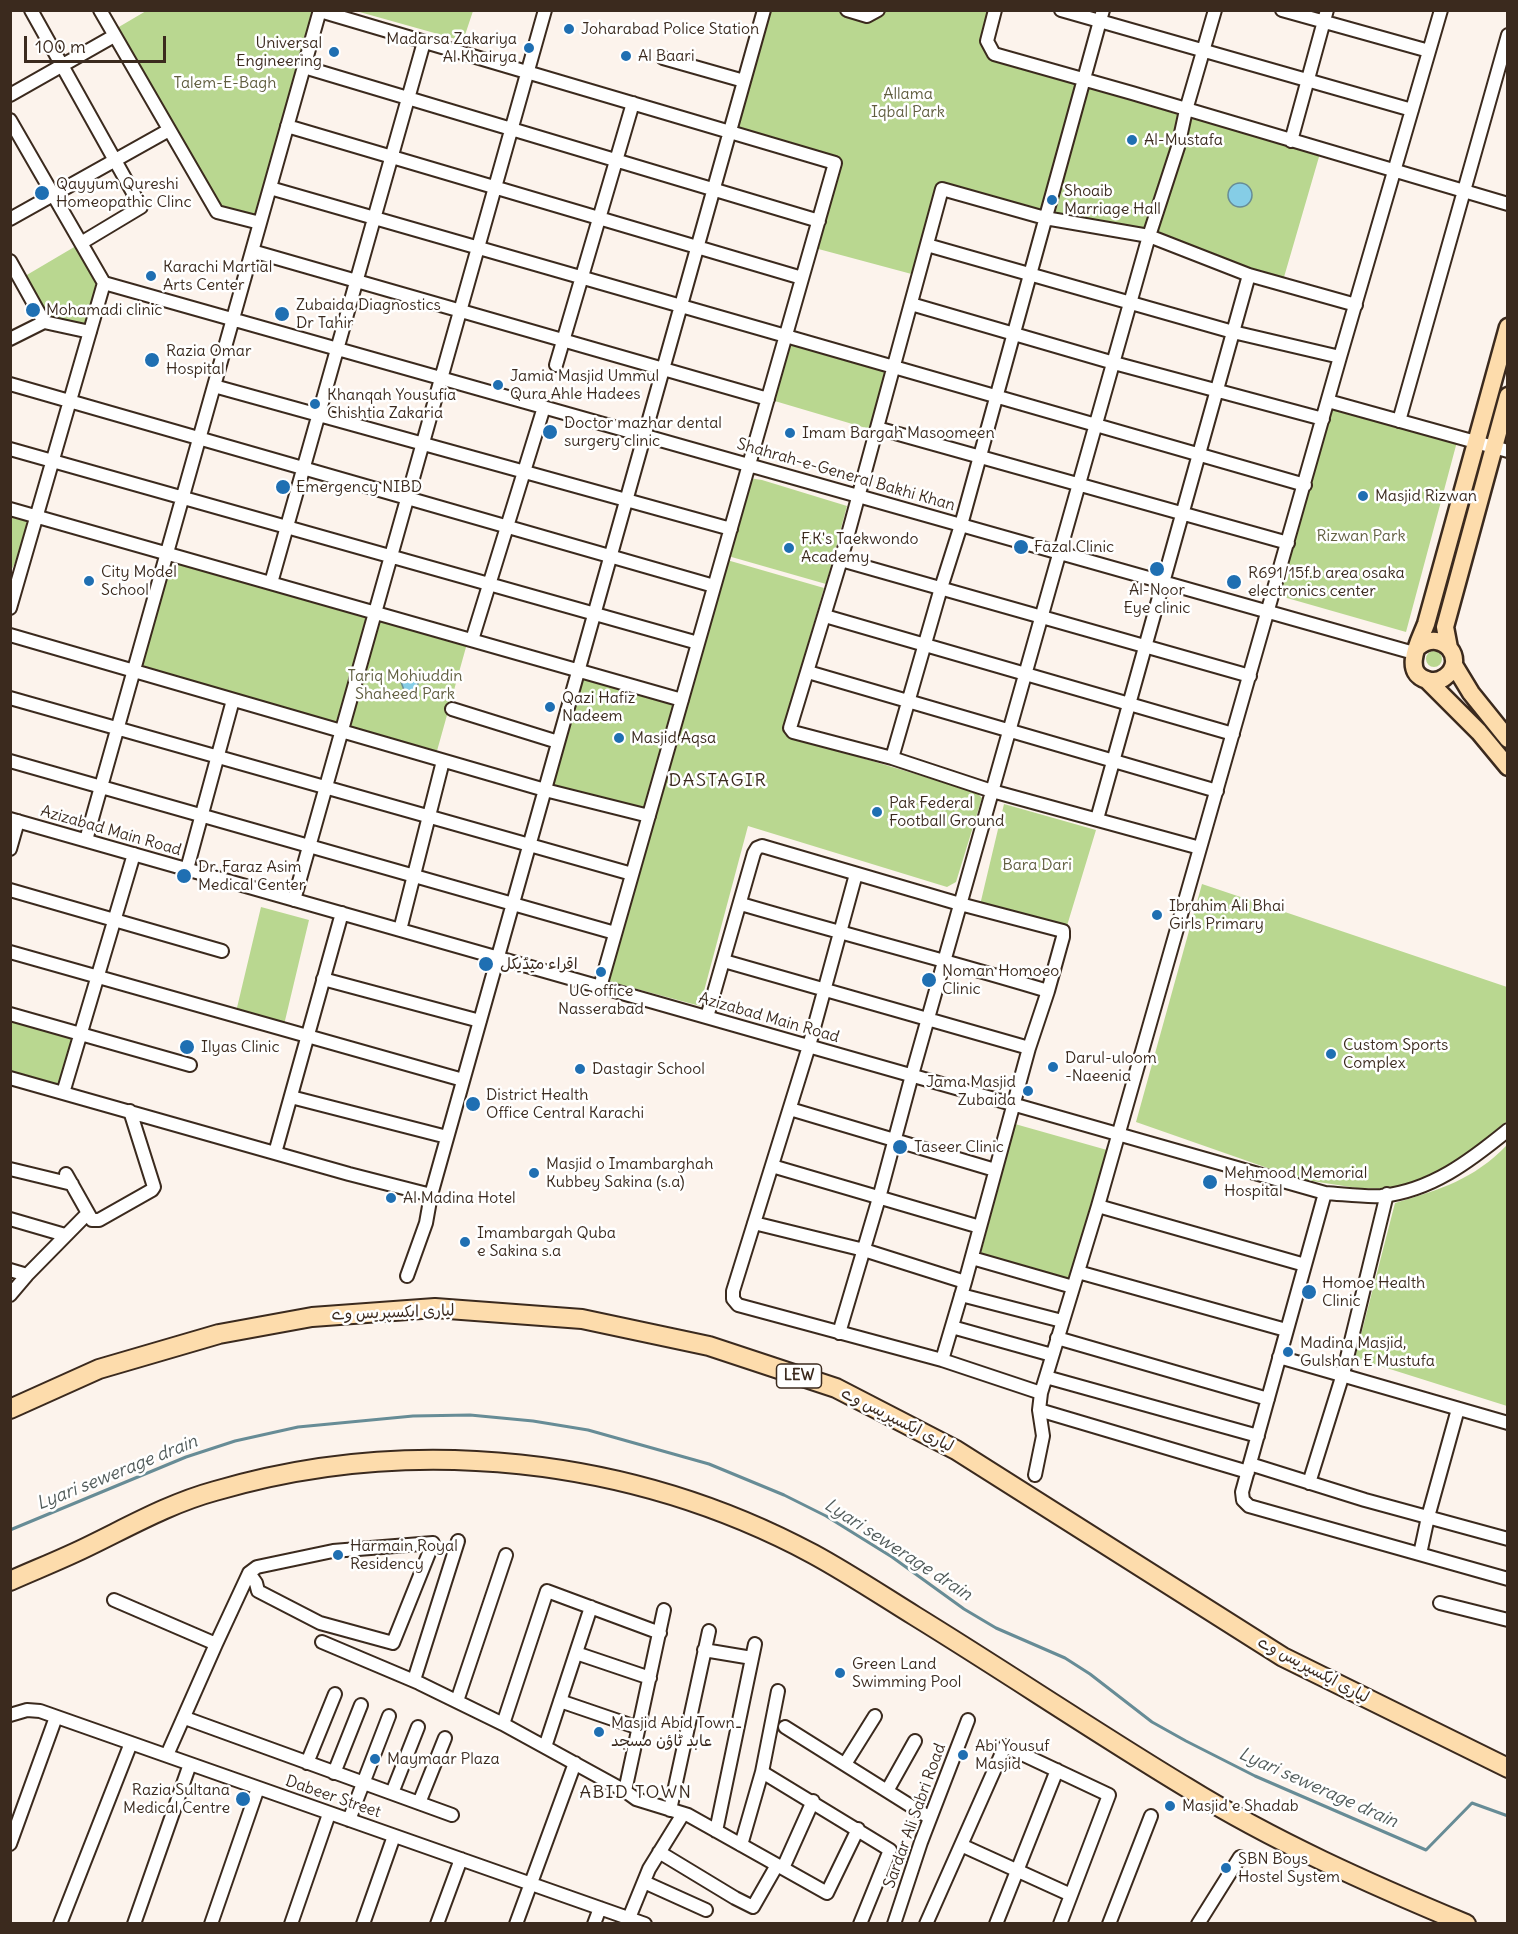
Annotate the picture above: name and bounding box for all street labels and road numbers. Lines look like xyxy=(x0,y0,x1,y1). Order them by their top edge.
street label: Shahrah-e-General Bakhi Khan xyxy=(735,435,957,515)
street label: Azizabad Main Road xyxy=(38,802,184,860)
street label: Azizabad Main Road xyxy=(696,989,842,1047)
street label: لیاری ایکسپریس وے xyxy=(331,1301,455,1325)
road number: LEW xyxy=(776,1364,822,1388)
street label: لیاری ایکسپریس وے xyxy=(838,1383,956,1457)
street label: لیاری ایکسپریس وے xyxy=(1254,1633,1372,1707)
street label: Sardar Ali Sabri Road xyxy=(880,1741,950,1891)
street label: Dabeer Street xyxy=(283,1772,383,1822)

